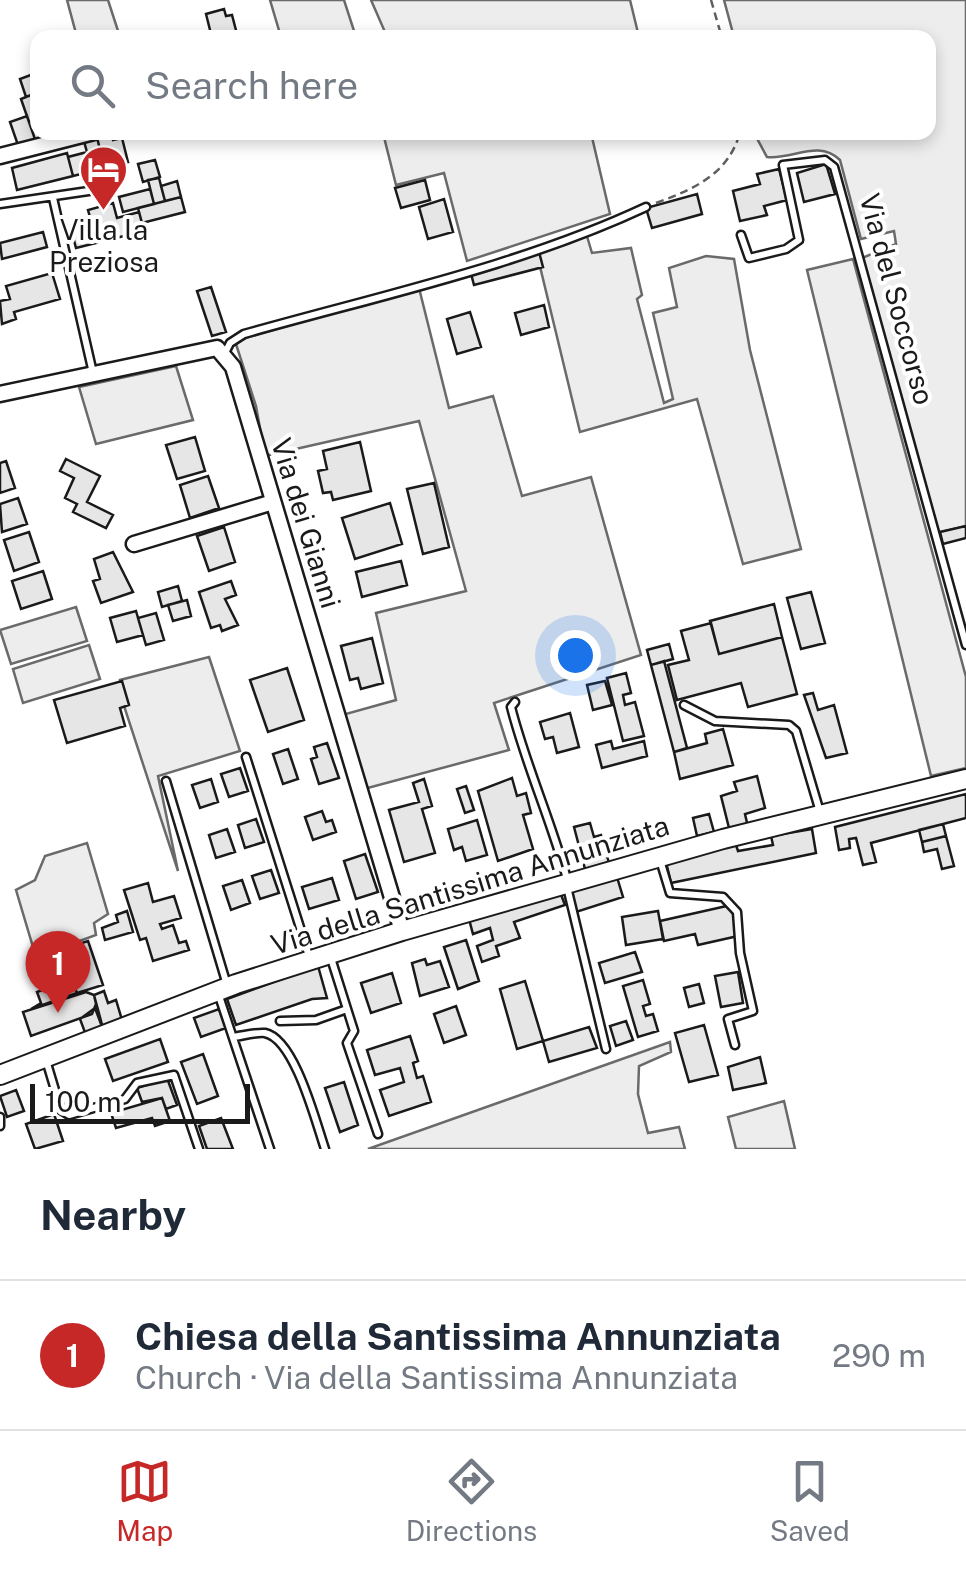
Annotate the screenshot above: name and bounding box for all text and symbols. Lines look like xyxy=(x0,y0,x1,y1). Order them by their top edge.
search box xyxy=(30,30,936,140)
icon: search xyxy=(65,58,120,113)
text: Search here xyxy=(145,63,358,108)
hotel icon: Villa la Preziosa xyxy=(78,144,130,212)
street label: Via del Soccorso xyxy=(853,190,942,408)
place label: Villa la Preziosa xyxy=(49,213,159,278)
street label: Via dei Gianni xyxy=(265,434,348,612)
your location xyxy=(550,630,601,681)
street label: Via della Santissima Annunziata xyxy=(267,808,673,961)
pin: 1 xyxy=(26,930,90,1013)
scale bar xyxy=(30,1079,250,1124)
text: 100 m xyxy=(45,1085,122,1118)
text: Nearby xyxy=(40,1190,186,1239)
text: Chiesa della Santissima Annunziata xyxy=(135,1314,781,1359)
text: 1 xyxy=(66,1337,79,1374)
text: 290 m xyxy=(832,1337,926,1374)
text: Church · Via della Santissima Annunziata xyxy=(135,1359,738,1396)
tab: Map xyxy=(116,1454,173,1547)
tab: Directions xyxy=(406,1454,537,1547)
tab: Saved xyxy=(770,1454,850,1547)

